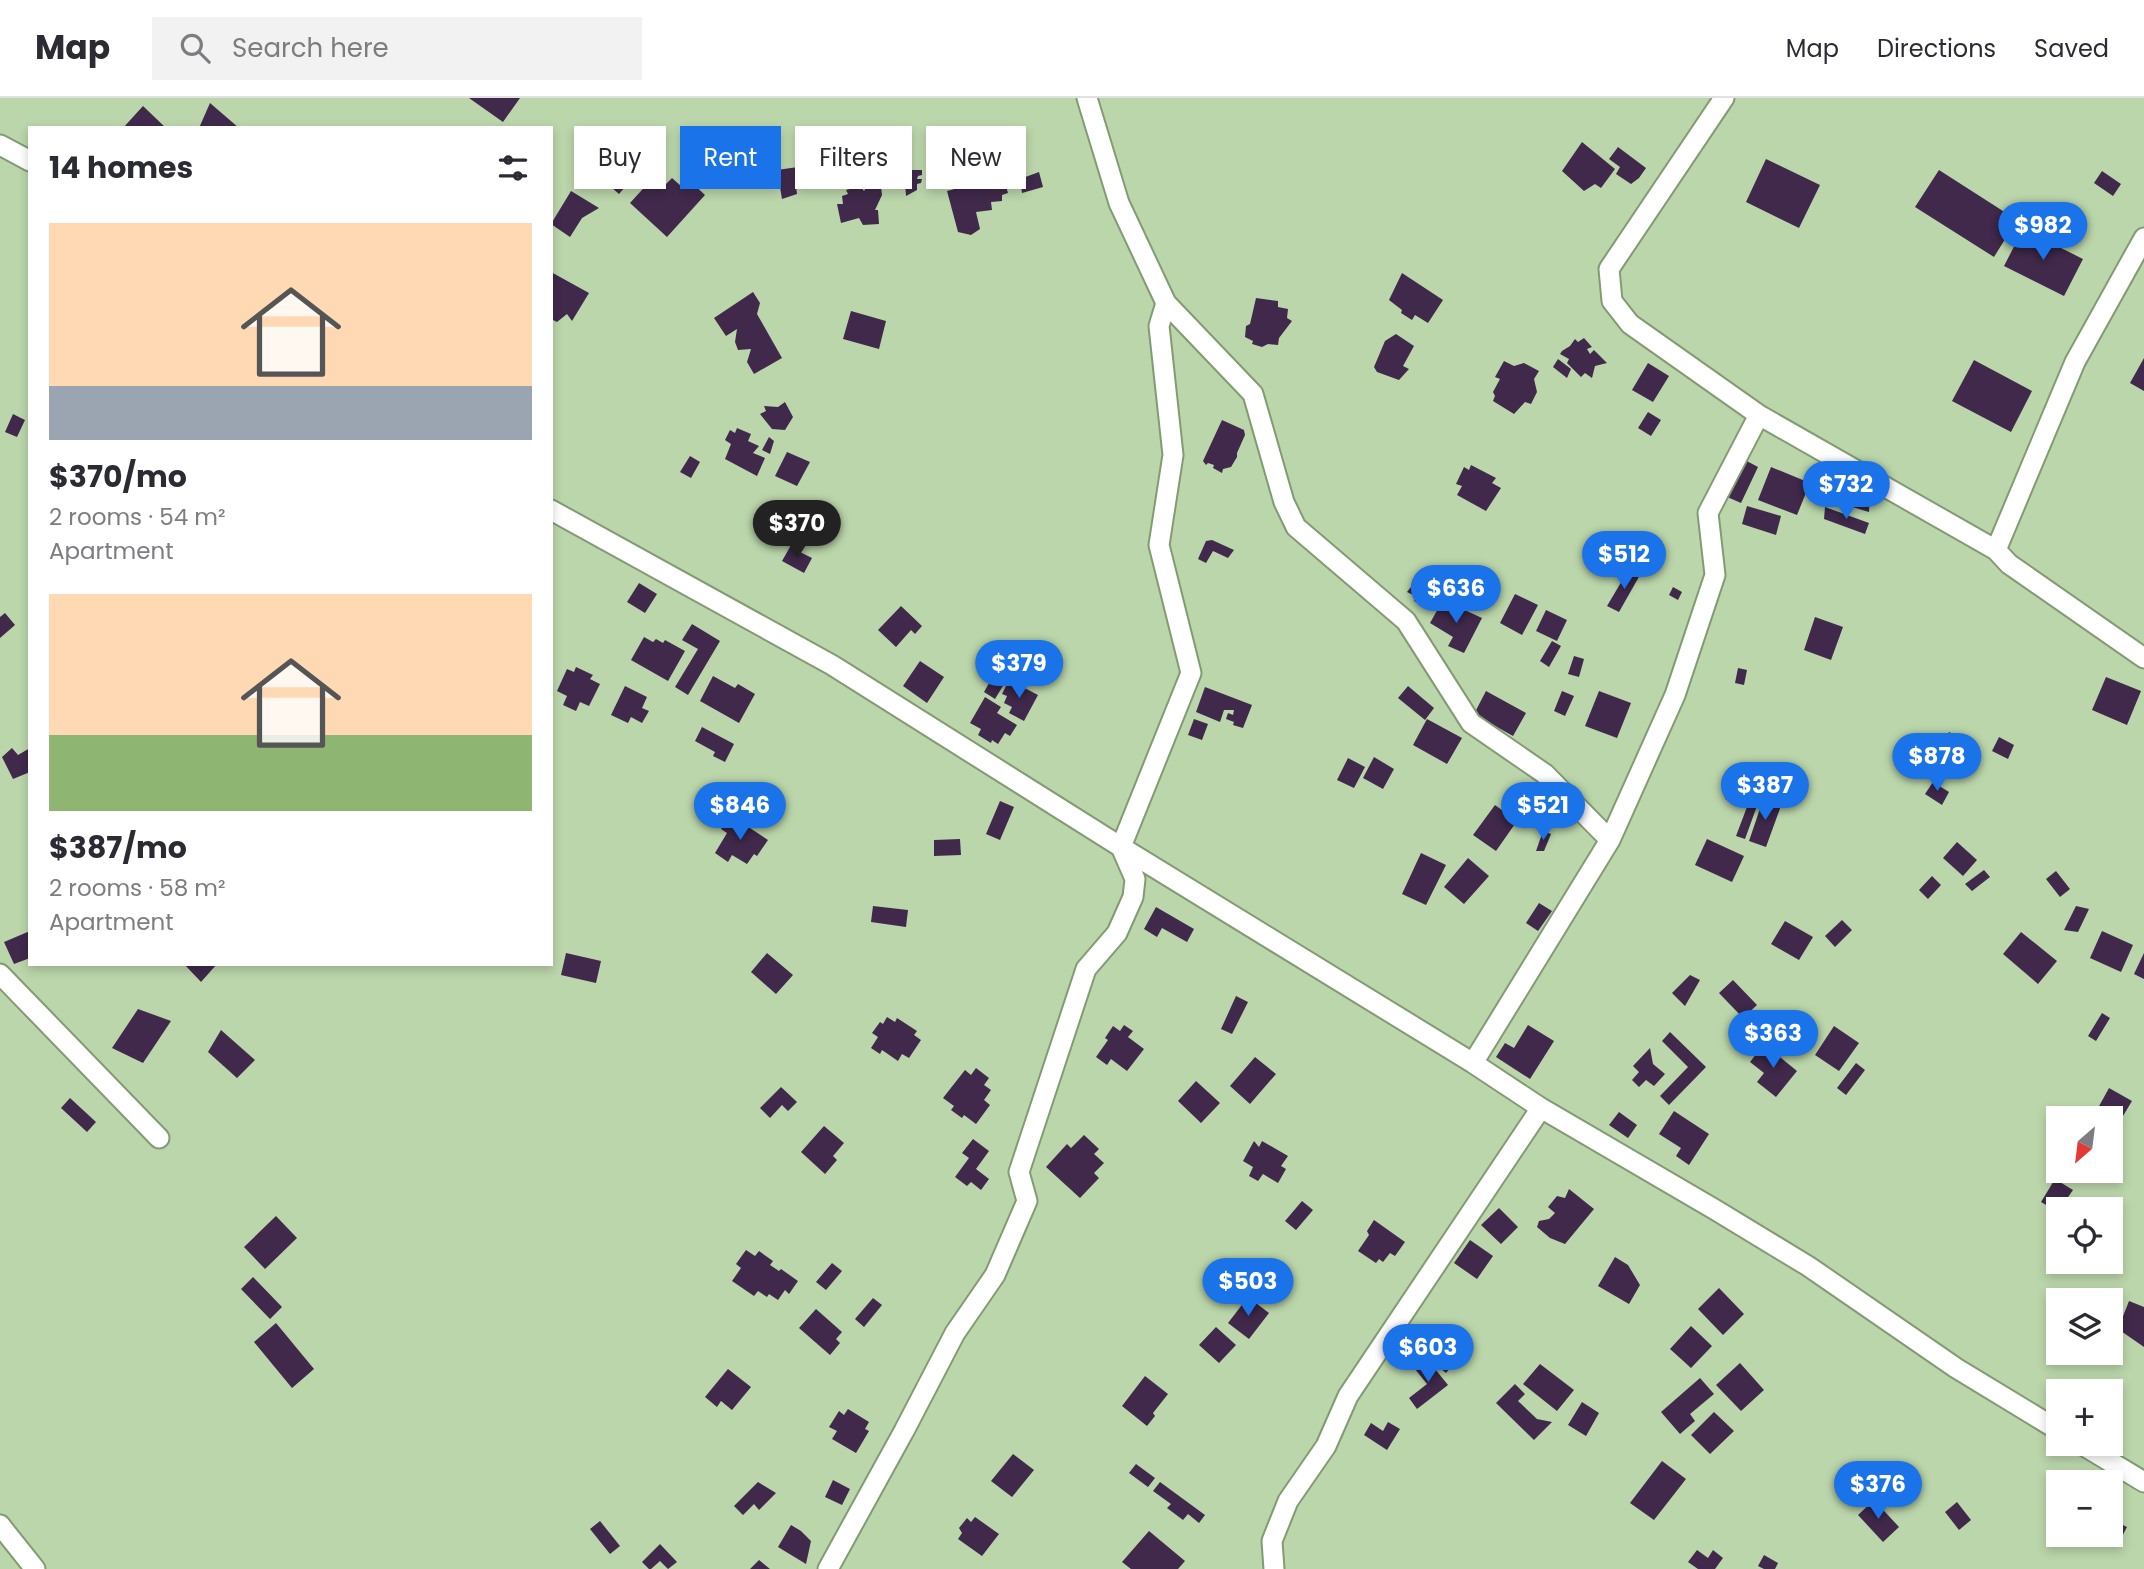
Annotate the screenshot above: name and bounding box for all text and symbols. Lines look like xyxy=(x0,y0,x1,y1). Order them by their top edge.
search box xyxy=(152,17,642,80)
text: Map xyxy=(35,24,110,71)
icon: search xyxy=(176,29,214,67)
text: Search here xyxy=(232,30,389,66)
text: Map xyxy=(1786,32,1839,65)
text: Directions xyxy=(1877,32,1996,65)
text: Saved xyxy=(2034,32,2109,65)
chip: Buy xyxy=(574,126,666,189)
chip: Rent xyxy=(680,126,781,189)
chip: Filters xyxy=(795,126,912,189)
chip: New xyxy=(926,126,1026,189)
text: 14 homes xyxy=(49,146,193,189)
icon: filters xyxy=(494,149,532,187)
pin: $982 xyxy=(2002,202,2084,262)
text: $982 xyxy=(2014,209,2072,241)
icon: home xyxy=(228,269,354,395)
text: $370/mo xyxy=(49,455,187,498)
pin: $732 xyxy=(1805,462,1887,521)
text: $732 xyxy=(1819,468,1873,500)
pin: $370 xyxy=(756,500,838,560)
text: 2 rooms · 54 m² xyxy=(49,501,226,533)
text: $370 xyxy=(769,507,825,539)
pin: $512 xyxy=(1583,532,1665,591)
text: Apartment xyxy=(49,535,174,567)
text: $512 xyxy=(1598,538,1650,570)
pin: $636 xyxy=(1415,566,1497,625)
text: $636 xyxy=(1427,572,1485,604)
icon: home xyxy=(228,640,354,766)
pin: $379 xyxy=(978,640,1060,700)
text: $379 xyxy=(991,647,1047,679)
pin: $878 xyxy=(1896,734,1978,793)
text: $878 xyxy=(1908,740,1966,772)
pin: $387 xyxy=(1724,762,1806,822)
text: $387 xyxy=(1737,769,1793,801)
pin: $846 xyxy=(699,782,781,842)
pin: $521 xyxy=(1502,782,1584,842)
text: $846 xyxy=(710,789,770,821)
text: $521 xyxy=(1517,789,1569,821)
text: $387/mo xyxy=(49,826,187,869)
text: 2 rooms · 58 m² xyxy=(49,872,226,904)
text: Apartment xyxy=(49,906,174,938)
pin: $363 xyxy=(1732,1010,1814,1070)
text: $363 xyxy=(1744,1017,1802,1049)
north arrow xyxy=(2046,1106,2123,1183)
map controls xyxy=(2046,1106,2123,1547)
button: locate xyxy=(2046,1197,2123,1274)
pin: $503 xyxy=(1207,1258,1289,1318)
text: $503 xyxy=(1219,1265,1278,1297)
button: layers xyxy=(2046,1288,2123,1365)
pin: $603 xyxy=(1387,1324,1469,1384)
text: $603 xyxy=(1399,1331,1457,1363)
button: + xyxy=(2046,1379,2123,1456)
pin: $376 xyxy=(1837,1462,1919,1521)
text: $376 xyxy=(1850,1468,1906,1500)
button: − xyxy=(2046,1470,2123,1547)

